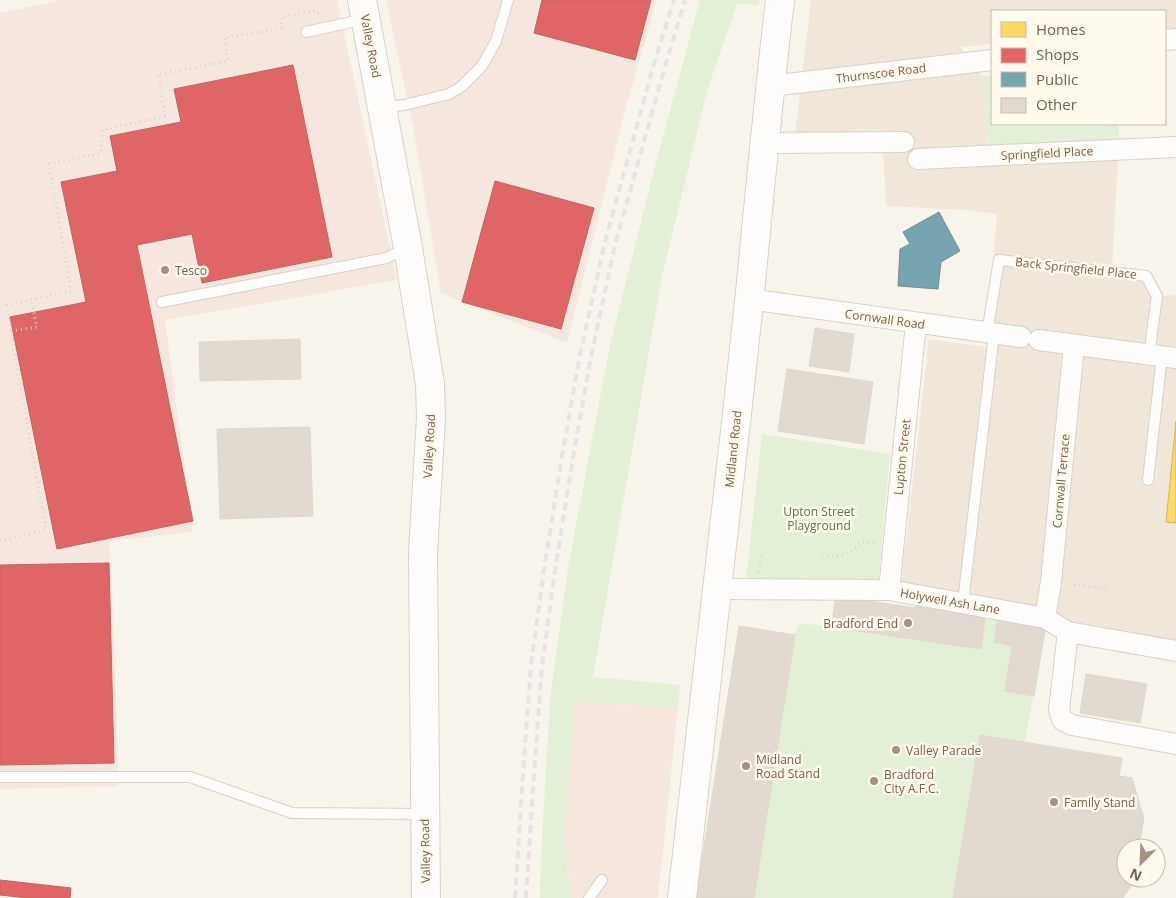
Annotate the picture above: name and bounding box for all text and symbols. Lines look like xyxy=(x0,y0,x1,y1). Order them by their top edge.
legend xyxy=(991,10,1166,125)
street label: Valley Road xyxy=(357,13,385,79)
text: Homes xyxy=(1036,19,1086,39)
text: Shops xyxy=(1036,44,1079,64)
street label: Thurnscoe Road xyxy=(835,59,927,87)
text: Public xyxy=(1036,69,1078,89)
text: Other xyxy=(1036,94,1077,114)
street label: Springfield Place xyxy=(1000,142,1094,164)
street label: Back Springfield Place xyxy=(1014,253,1138,283)
place label: Tesco xyxy=(175,262,207,279)
marker: Tesco xyxy=(159,264,171,276)
street label: Cornwall Road xyxy=(844,305,926,333)
street label: Midland Road xyxy=(721,410,745,488)
street label: Valley Road xyxy=(419,413,439,479)
street label: Lupton Street xyxy=(890,418,914,496)
street label: Cornwall Terrace xyxy=(1048,433,1074,529)
park label: Upton Street Playground xyxy=(783,503,855,534)
street label: Holywell Ash Lane xyxy=(899,584,1002,618)
place label: Bradford End xyxy=(823,615,898,632)
marker: Bradford End xyxy=(902,617,914,629)
place label: Valley Parade xyxy=(906,742,982,759)
marker: Valley Parade xyxy=(890,744,902,756)
place label: Midland Road Stand xyxy=(756,751,820,782)
marker: Midland Road Stand xyxy=(740,760,752,772)
place label: Bradford City A.F.C. xyxy=(884,766,939,797)
marker: Bradford City A.F.C. xyxy=(868,775,880,787)
place label: Family Stand xyxy=(1064,794,1135,811)
marker: Family Stand xyxy=(1048,796,1060,808)
street label: Valley Road xyxy=(416,819,434,883)
north arrow xyxy=(1116,838,1166,888)
text: N xyxy=(1126,864,1145,886)

